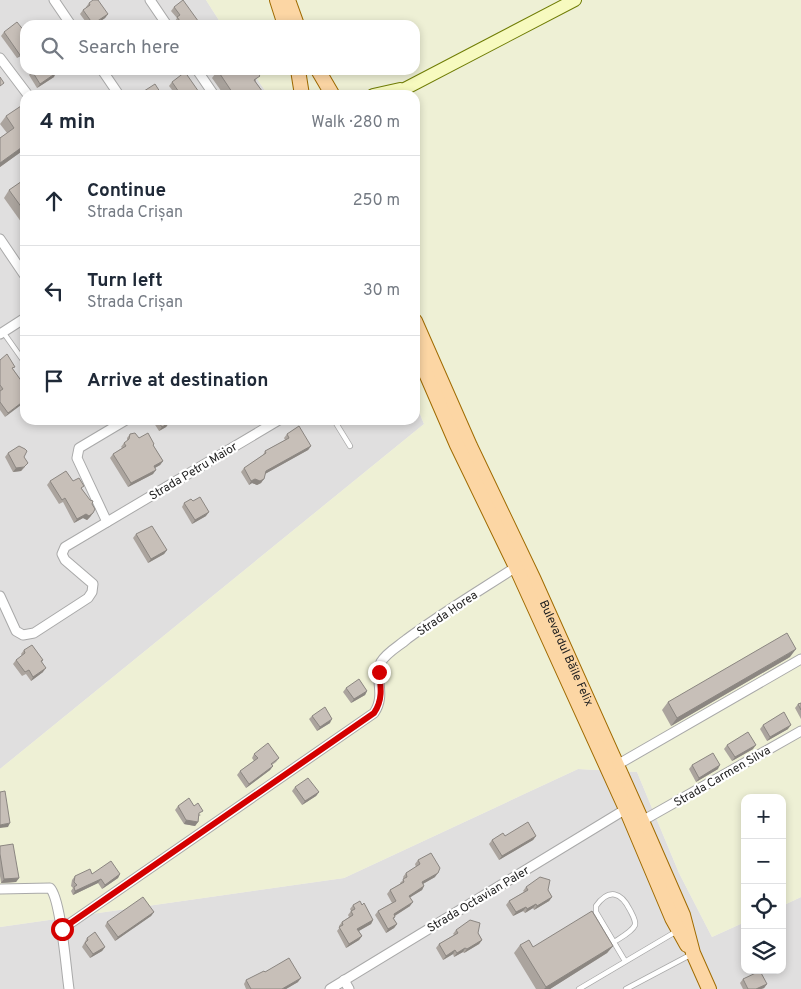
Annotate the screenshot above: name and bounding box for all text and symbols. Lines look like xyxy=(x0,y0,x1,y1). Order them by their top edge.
search box xyxy=(20,20,420,75)
icon: search xyxy=(38,34,66,62)
text: Search here xyxy=(78,36,180,60)
text: 4 min xyxy=(40,109,96,136)
text: Walk · 280 m xyxy=(311,113,400,133)
text: Continue xyxy=(87,179,166,203)
icon: ahead xyxy=(40,187,68,215)
text: 250 m xyxy=(353,191,400,211)
text: Strada Crișan xyxy=(87,203,183,223)
text: Turn left xyxy=(87,269,163,293)
icon: left xyxy=(40,277,68,305)
text: 30 m xyxy=(363,281,400,301)
text: Strada Crișan xyxy=(87,293,183,313)
icon: arrive xyxy=(40,367,68,395)
text: Arrive at destination xyxy=(87,369,268,393)
street label: Strada Petru Maior xyxy=(147,439,241,504)
street label: Strada Horea xyxy=(414,588,481,640)
street label: Bulevardul Băile Felix xyxy=(535,598,597,709)
route end xyxy=(368,661,391,684)
street label: Strada Carmen Silva xyxy=(671,743,774,811)
map controls xyxy=(741,794,786,974)
button: + xyxy=(741,794,786,839)
button: − xyxy=(741,839,786,884)
street label: Strada Octavian Paler xyxy=(425,863,533,937)
button: locate xyxy=(741,884,786,929)
route start xyxy=(51,918,74,941)
button: layers xyxy=(741,929,786,974)

